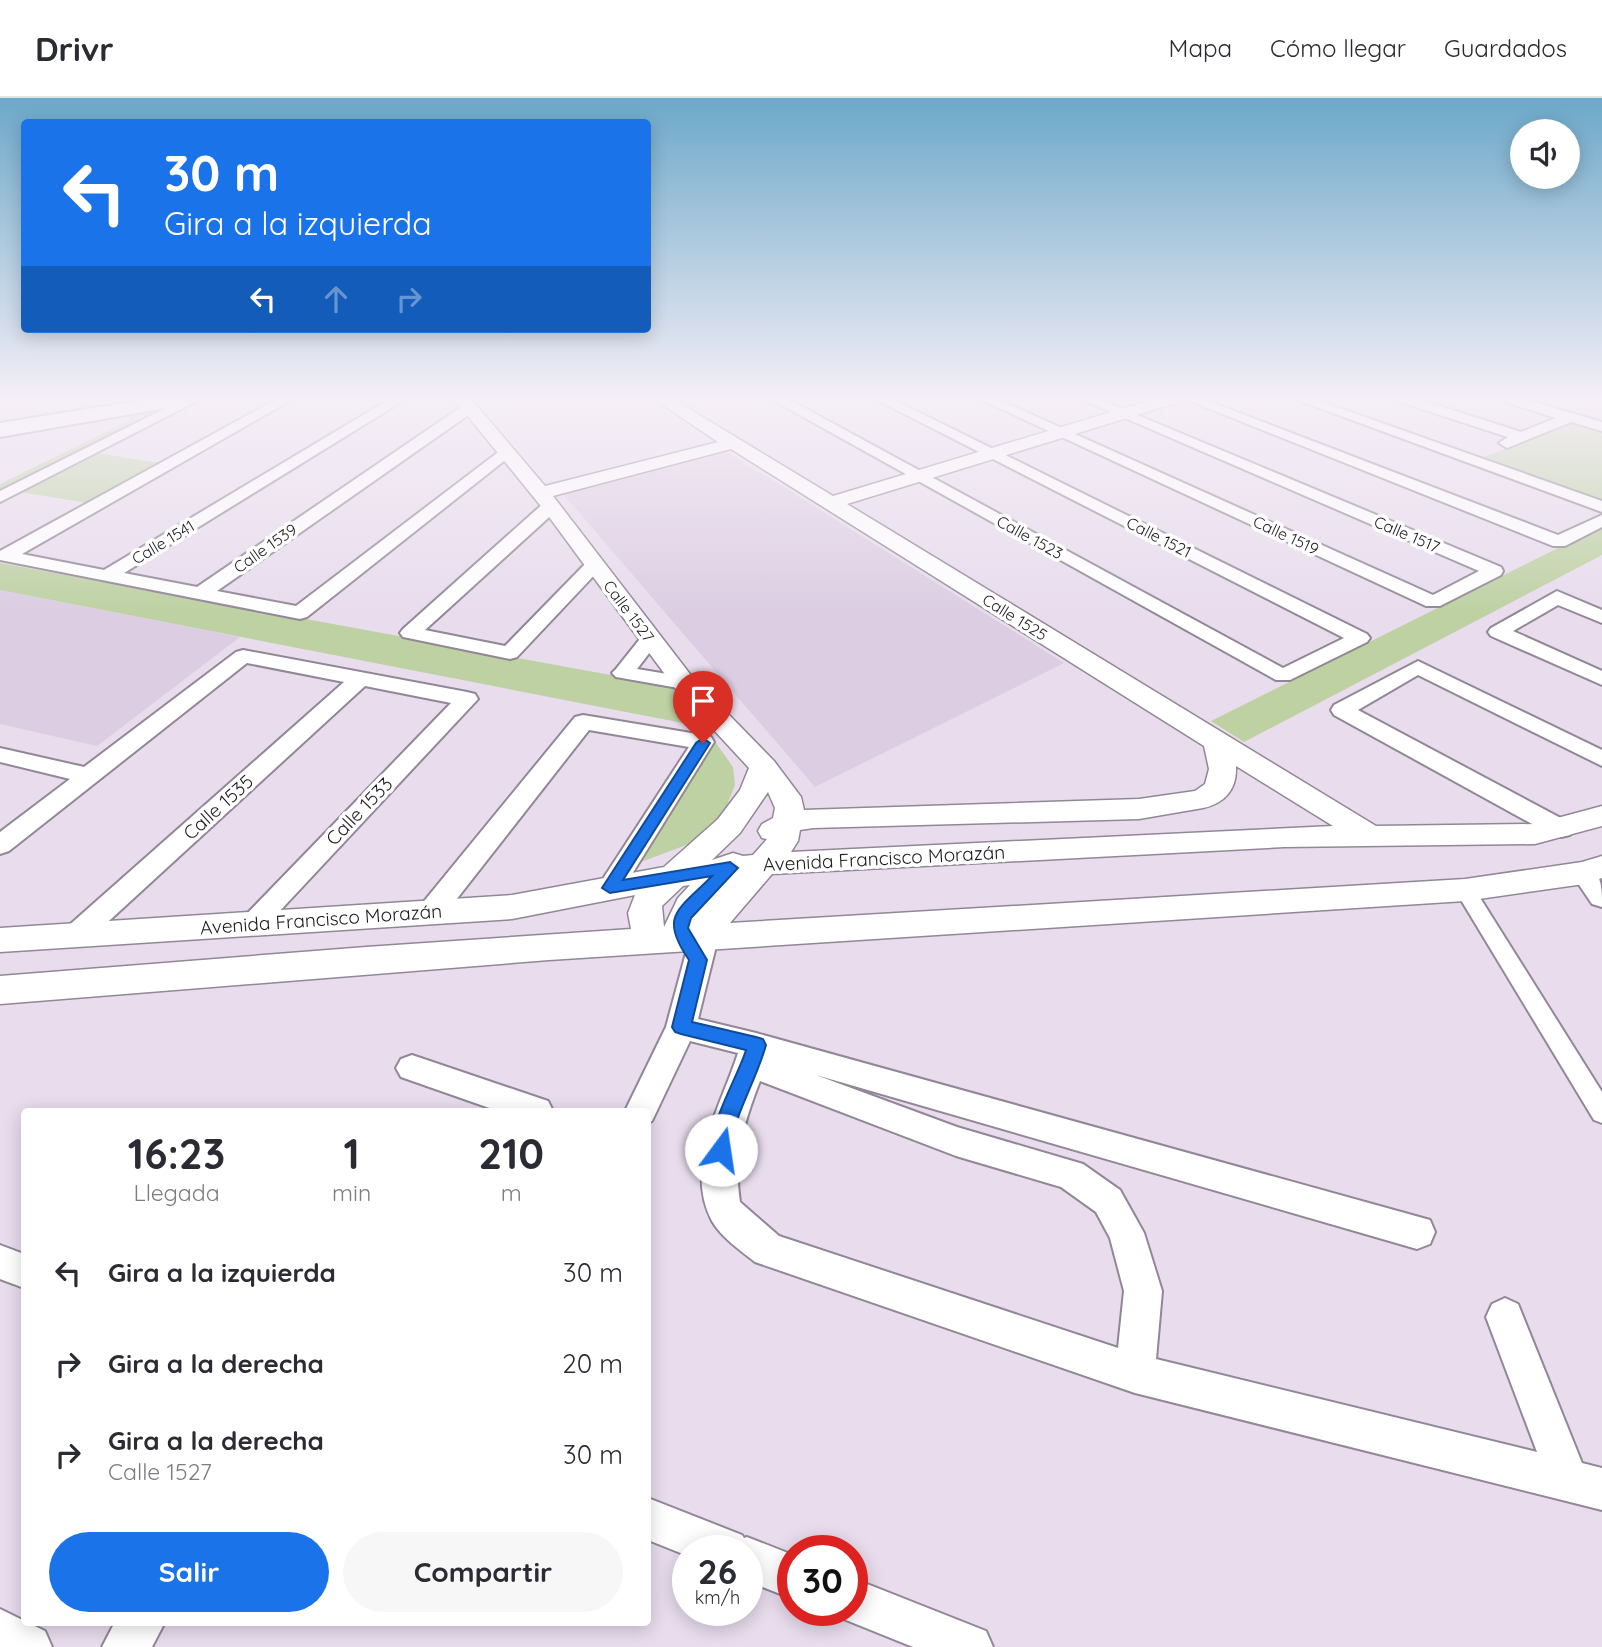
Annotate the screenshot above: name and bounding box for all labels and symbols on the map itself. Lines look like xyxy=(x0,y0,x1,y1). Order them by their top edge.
street label: Calle 1523 xyxy=(993,511,1067,563)
street label: Calle 1519 xyxy=(1250,511,1322,559)
street label: Calle 1517 xyxy=(1371,511,1443,557)
street label: Calle 1521 xyxy=(1123,512,1195,562)
street label: Calle 1541 xyxy=(128,515,198,569)
street label: Calle 1539 xyxy=(229,519,301,577)
street label: Calle 1527 xyxy=(599,576,659,646)
street label: Calle 1525 xyxy=(979,589,1051,645)
pin xyxy=(673,671,733,743)
street label: Calle 1535 xyxy=(178,769,258,845)
street label: Calle 1533 xyxy=(321,772,397,850)
street label: Avenida Francisco Morazán xyxy=(762,840,1006,876)
street label: Avenida Francisco Morazán xyxy=(199,899,443,939)
position arrow xyxy=(684,1113,758,1187)
speed limit sign: 30 xyxy=(777,1535,868,1626)

